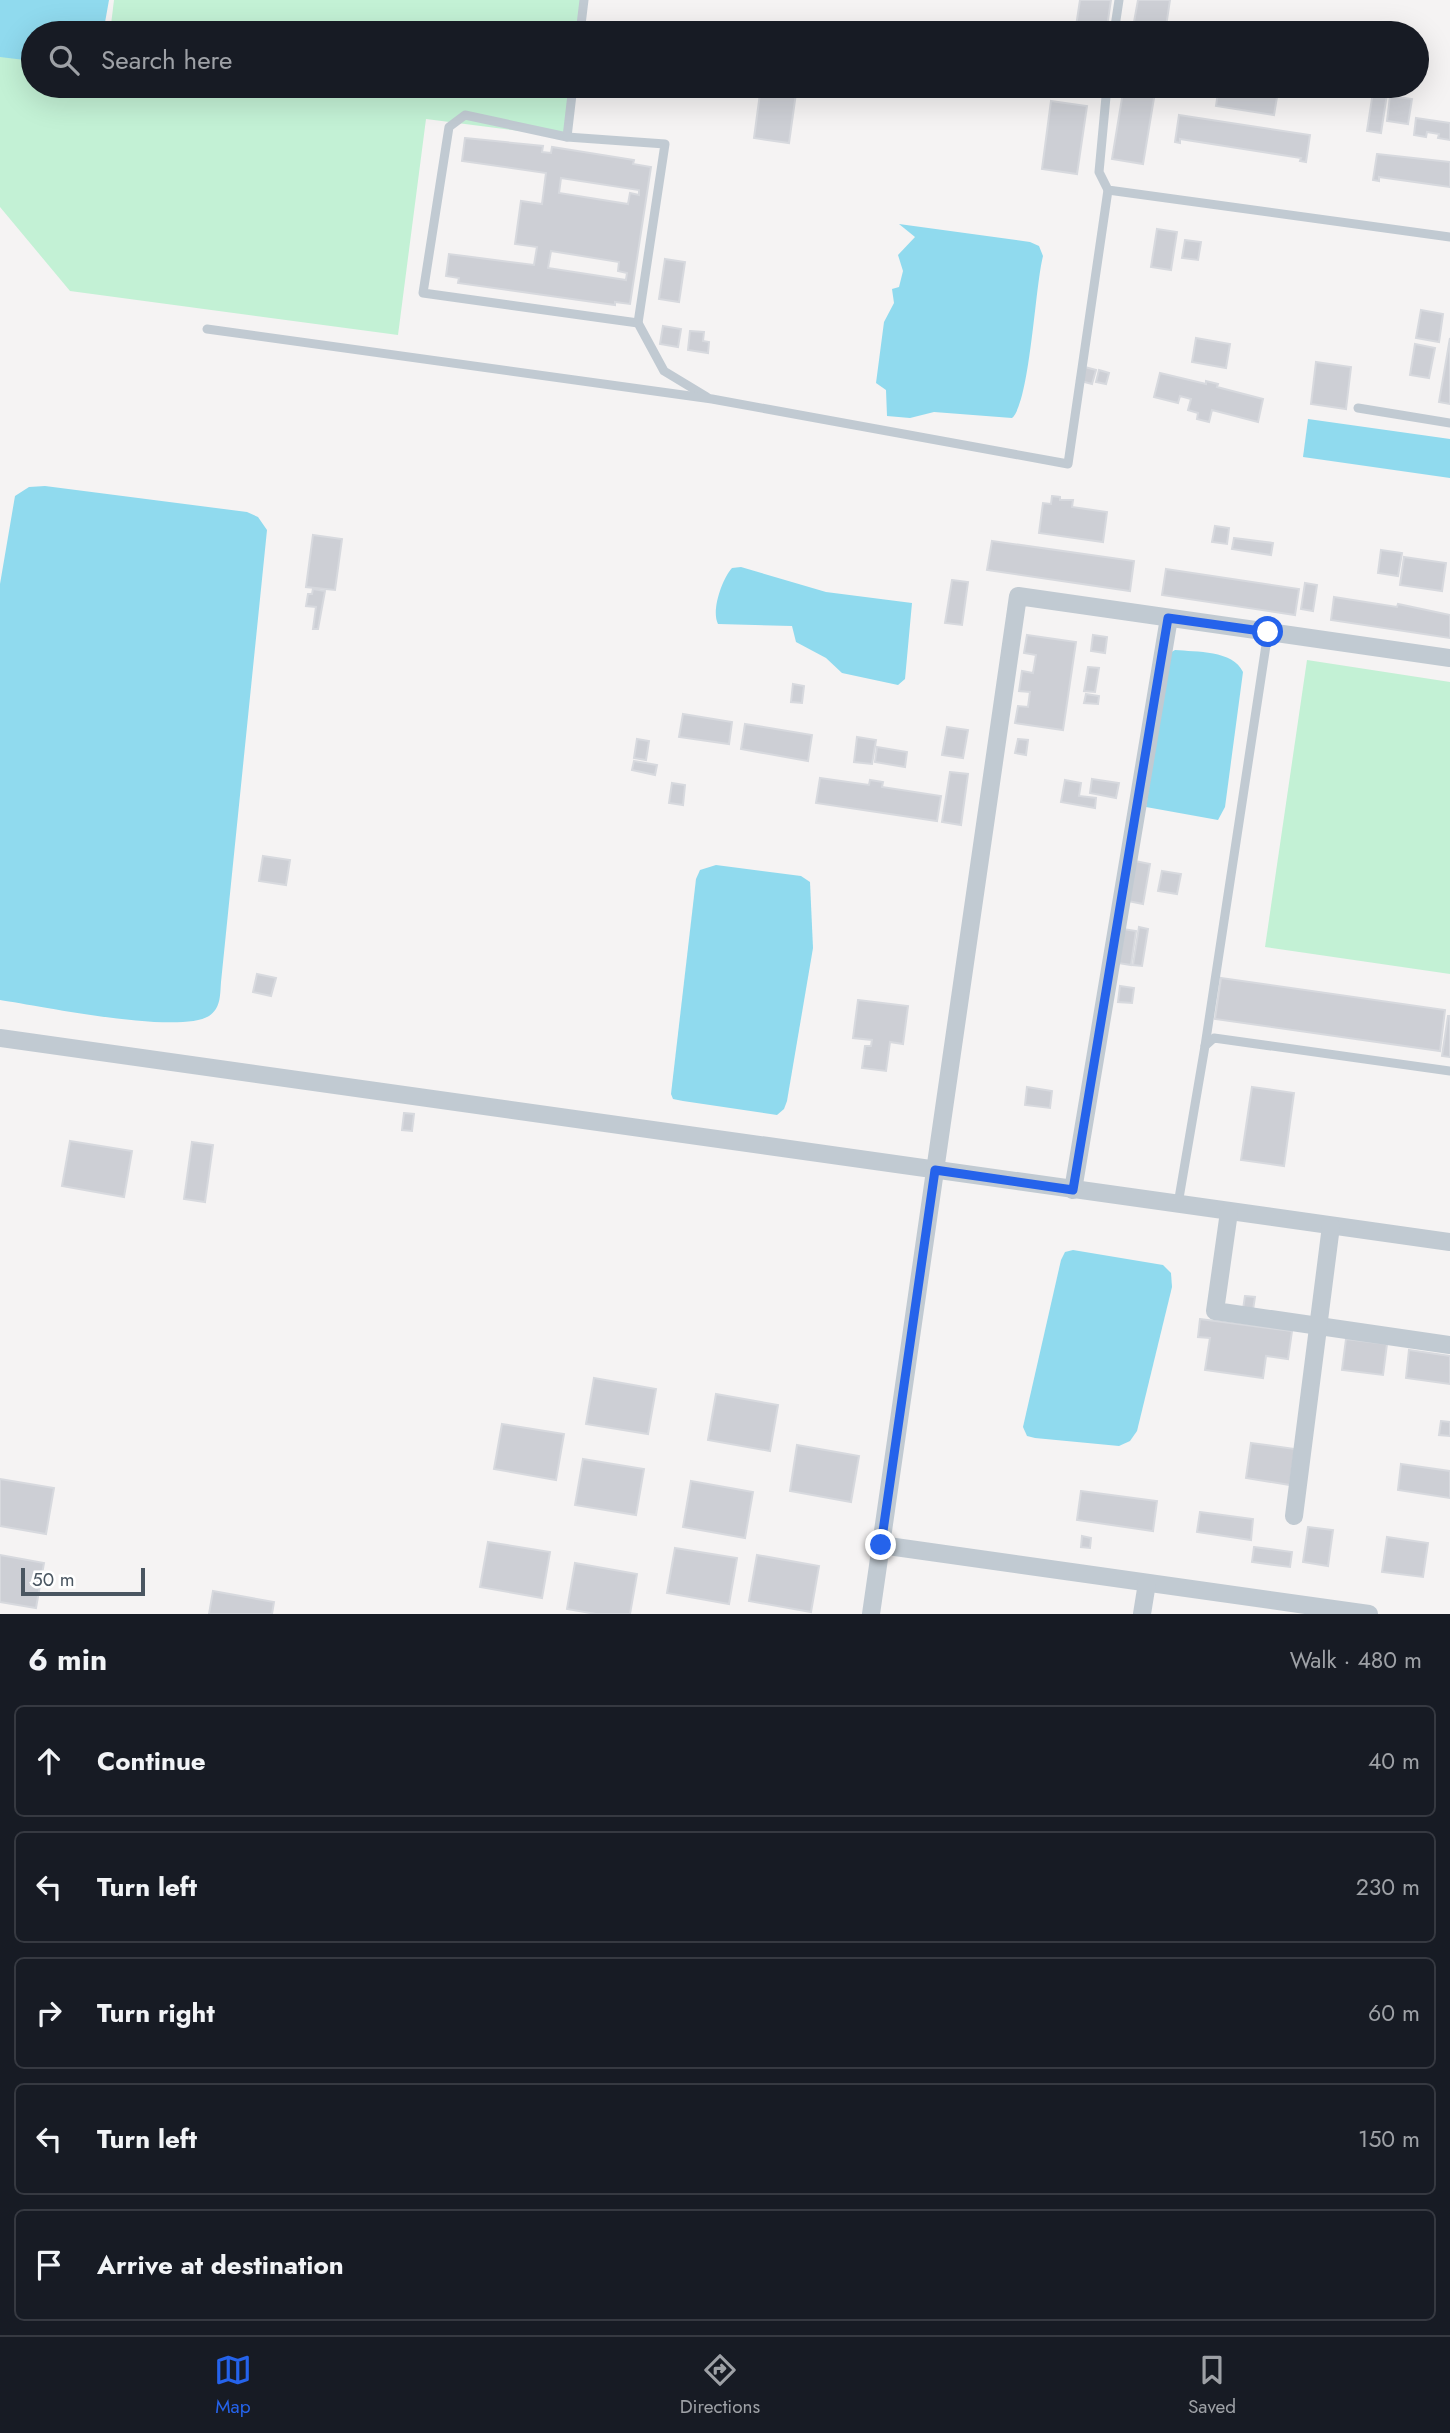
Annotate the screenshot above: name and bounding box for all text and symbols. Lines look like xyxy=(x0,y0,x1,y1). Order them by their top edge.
search box xyxy=(21,21,1429,98)
icon: search xyxy=(45,41,83,79)
text: Search here xyxy=(101,41,233,79)
route start xyxy=(1252,616,1283,647)
route end xyxy=(865,1529,896,1560)
scale bar xyxy=(21,1565,145,1597)
text: 50 m xyxy=(32,1566,75,1593)
text: 6 min xyxy=(28,1638,107,1681)
text: Walk · 480 m xyxy=(1290,1643,1422,1677)
icon: ahead xyxy=(30,1742,68,1780)
text: Continue xyxy=(97,1742,206,1780)
text: 40 m xyxy=(1368,1744,1420,1778)
icon: left xyxy=(30,1868,68,1906)
text: Turn left xyxy=(97,1868,197,1906)
text: 230 m xyxy=(1356,1870,1420,1904)
icon: right xyxy=(30,1994,68,2032)
text: Turn right xyxy=(97,1994,215,2032)
text: 60 m xyxy=(1368,1996,1420,2030)
icon: left xyxy=(30,2120,68,2158)
text: Turn left xyxy=(97,2120,197,2158)
text: 150 m xyxy=(1358,2122,1420,2156)
icon: arrive xyxy=(30,2246,68,2284)
text: Arrive at destination xyxy=(97,2246,344,2284)
tab: Map xyxy=(214,2351,252,2420)
tab: Directions xyxy=(680,2351,760,2420)
tab: Saved xyxy=(1188,2351,1236,2420)

